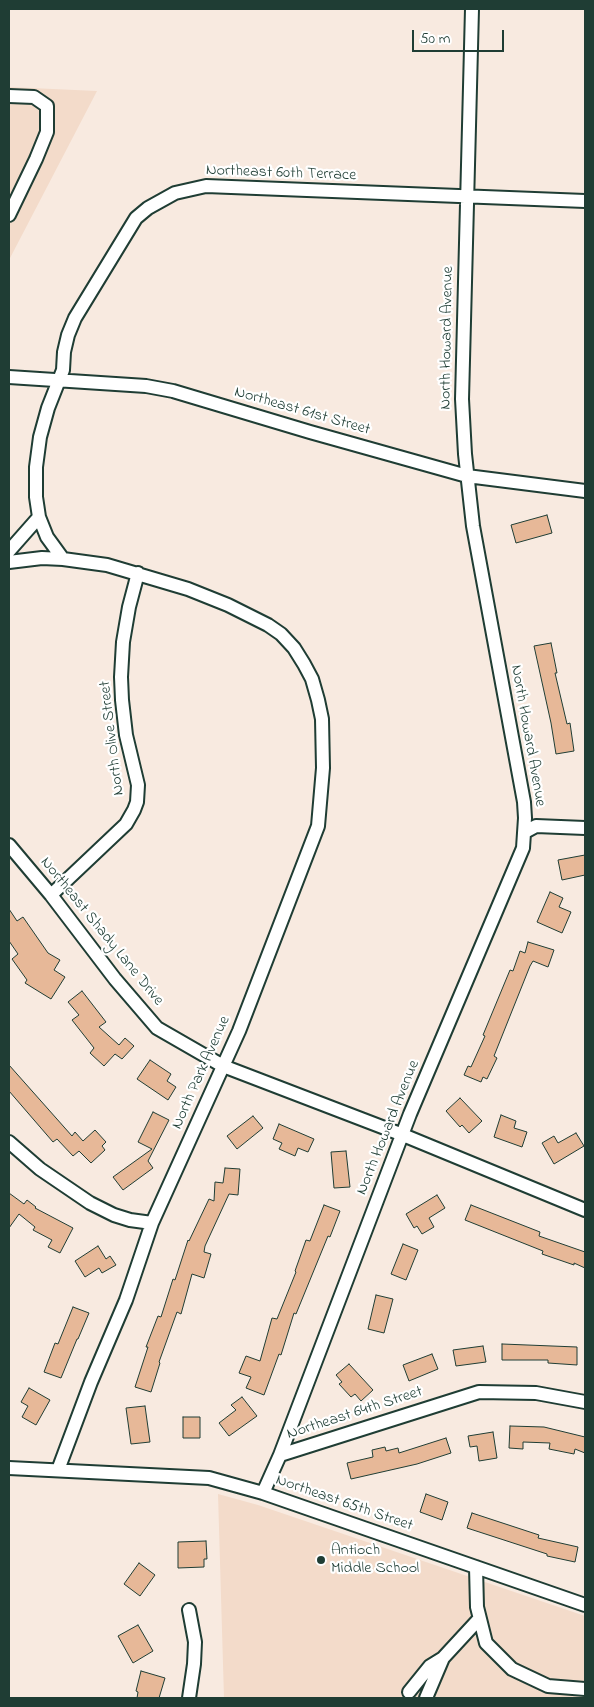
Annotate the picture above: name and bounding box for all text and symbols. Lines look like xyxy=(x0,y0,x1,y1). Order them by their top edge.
scale bar xyxy=(414,20,506,52)
text: 50 m xyxy=(420,28,450,50)
street label: Northeast 60th Terrace xyxy=(205,162,357,186)
street label: North Howard Avenue xyxy=(437,266,459,410)
street label: Northeast 61st Street xyxy=(232,383,372,441)
street label: North Howard Avenue xyxy=(505,664,549,808)
street label: North Olive Street xyxy=(96,680,130,796)
street label: Northeast Shady Lane Drive xyxy=(35,854,167,1010)
street label: North Park Avenue xyxy=(168,1013,236,1133)
street label: North Howard Avenue xyxy=(353,1058,425,1198)
street label: Northeast 64th Street xyxy=(285,1383,425,1445)
street label: Northeast 65th Street xyxy=(273,1472,415,1536)
place label: Antioch Middle School xyxy=(331,1541,419,1579)
marker: Antioch Middle School xyxy=(315,1554,327,1566)

